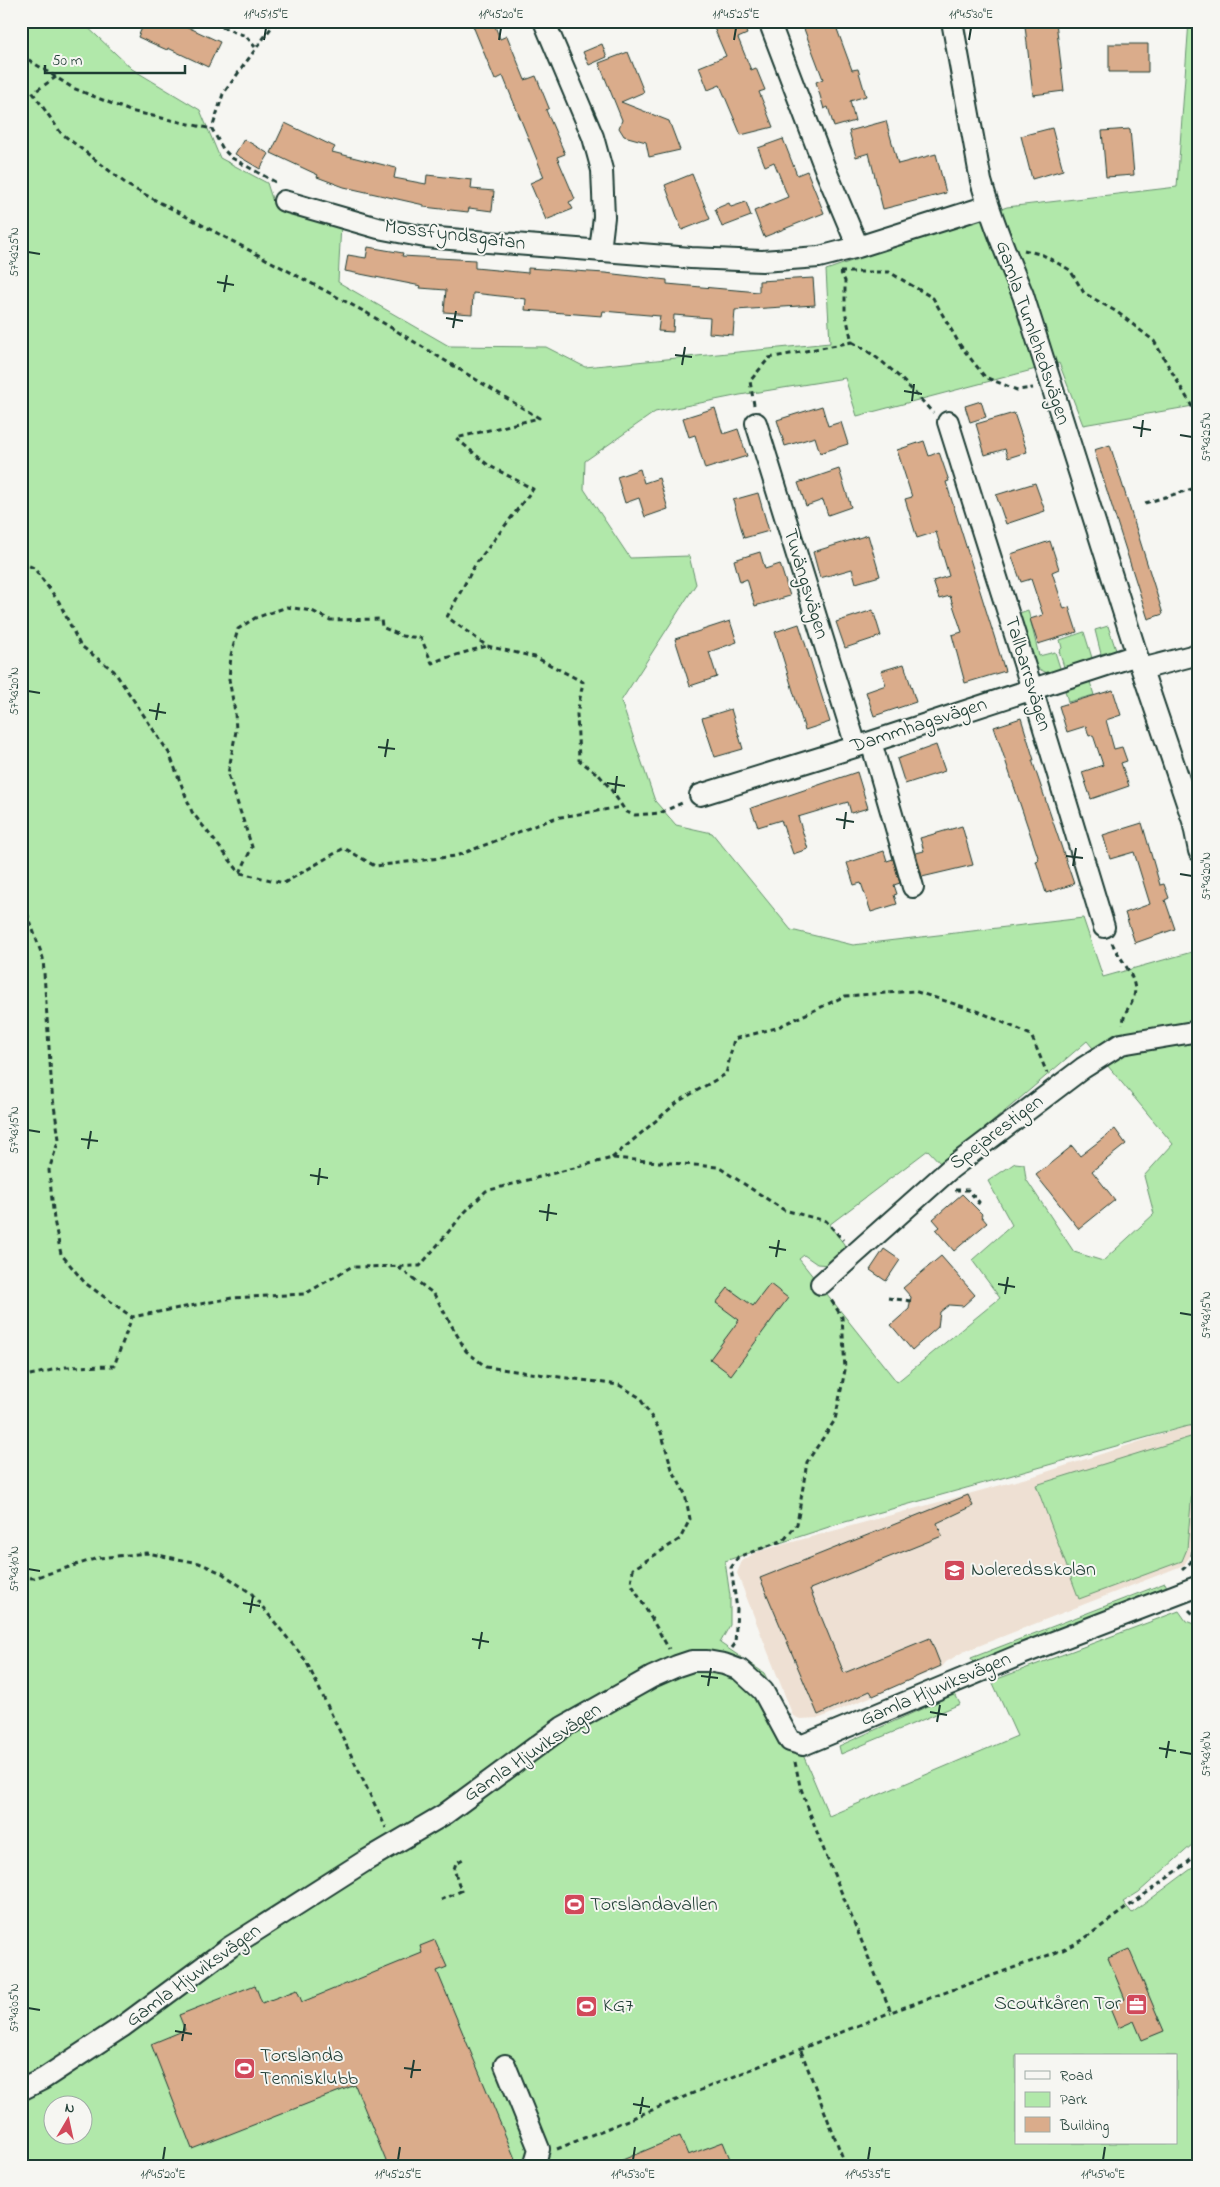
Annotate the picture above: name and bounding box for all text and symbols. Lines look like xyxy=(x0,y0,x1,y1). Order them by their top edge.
text: 11°45'15"E xyxy=(244,6,288,24)
text: 11°45'20"E xyxy=(478,6,524,24)
text: 11°45'25"E xyxy=(713,6,759,24)
text: 11°45'30"E xyxy=(949,6,993,24)
scale bar xyxy=(45,42,185,74)
text: 50 m xyxy=(52,50,83,72)
street label: Mossfyndsgatan xyxy=(383,213,527,260)
text: 57°43'25"N xyxy=(6,227,24,277)
street label: Gamla Tumlehedsvägen xyxy=(986,237,1077,429)
text: 57°43'25"N xyxy=(1198,412,1216,462)
street label: Tuvängsvägen xyxy=(773,525,836,643)
street label: Tallbarrsvägen xyxy=(995,613,1058,735)
text: 57°43'20"N xyxy=(6,667,24,715)
street label: Dammhagsvägen xyxy=(846,690,991,763)
text: 57°43'20"N xyxy=(1198,852,1216,900)
street label: Spejarestigen xyxy=(944,1088,1051,1179)
text: 57°43'15"N xyxy=(6,1106,24,1154)
text: 57°43'15"N xyxy=(1198,1291,1216,1339)
text: 57°43'10"N xyxy=(6,1546,24,1592)
place label: Noleredsskolan xyxy=(971,1556,1096,1585)
school or university icon: Noleredsskolan xyxy=(943,1558,967,1582)
street label: Gamla Hjuviksvägen xyxy=(856,1645,1016,1736)
street label: Gamla Hjuviksvägen xyxy=(458,1696,608,1811)
text: 57°43'10"N xyxy=(1198,1731,1216,1777)
place label: Torslandavallen xyxy=(590,1891,718,1920)
sports icon: Torslandavallen xyxy=(562,1893,586,1917)
street label: Gamla Hjuviksvägen xyxy=(120,1917,268,2036)
text: 57°43'05"N xyxy=(6,1983,24,2033)
place label: Scoutkåren Tor xyxy=(994,1990,1122,2019)
place label: KG7 xyxy=(603,1992,633,2021)
office icon: Scoutkåren Tor xyxy=(1125,1992,1149,2016)
sports icon: KG7 xyxy=(575,1994,599,2018)
place label: Torslanda Tennisklubb xyxy=(260,2042,358,2094)
legend xyxy=(1015,2054,1178,2144)
sports icon: Torslanda Tennisklubb xyxy=(232,2056,256,2080)
text: Road xyxy=(1060,2065,1093,2087)
text: Park xyxy=(1060,2089,1088,2111)
north arrow xyxy=(42,2094,92,2144)
text: N xyxy=(63,2098,76,2120)
text: Building xyxy=(1059,2115,1109,2138)
text: 11°45'20"E xyxy=(140,2166,186,2184)
text: 11°45'25"E xyxy=(375,2166,421,2184)
text: 11°45'30"E xyxy=(611,2166,655,2184)
text: 11°45'35"E xyxy=(845,2166,891,2184)
text: 11°45'40"E xyxy=(1081,2166,1125,2184)

